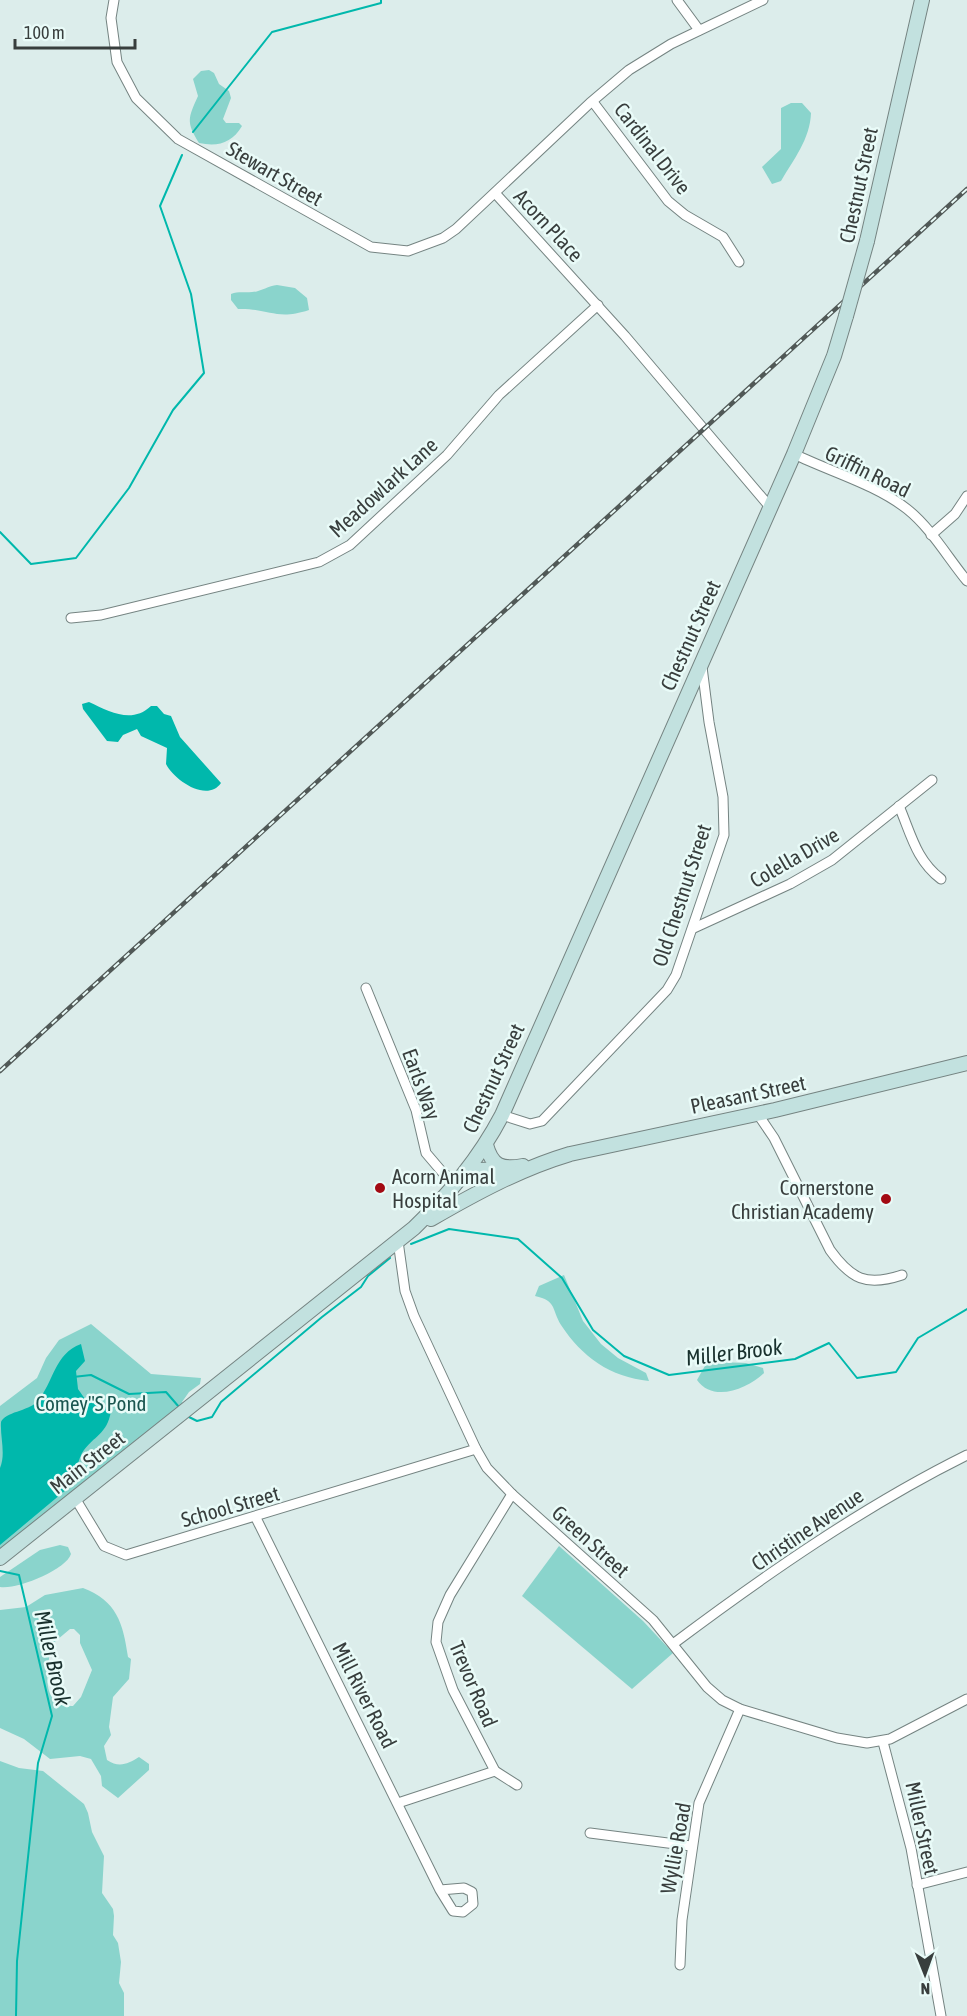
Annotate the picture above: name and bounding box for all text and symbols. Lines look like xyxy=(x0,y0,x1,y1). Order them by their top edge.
scale bar xyxy=(15,12,135,50)
text: 100 m xyxy=(24,22,65,43)
street label: Cardinal Drive xyxy=(610,98,696,198)
street label: Chestnut Street xyxy=(834,125,882,245)
street label: Stewart Street xyxy=(223,136,327,210)
street label: Acorn Place xyxy=(509,184,589,266)
street label: Meadowlark Lane xyxy=(324,432,442,542)
street label: Griffin Road xyxy=(822,440,914,502)
street label: Chestnut Street xyxy=(655,576,725,694)
street label: Old Chestnut Street xyxy=(647,821,715,969)
street label: Colella Drive xyxy=(745,822,843,892)
street label: Chestnut Street xyxy=(457,1019,529,1137)
street label: Earls Way xyxy=(398,1045,446,1123)
street label: Pleasant Street xyxy=(688,1070,808,1118)
place label: Acorn Animal Hospital xyxy=(392,1164,495,1212)
place label: Cornerstone Christian Academy xyxy=(731,1175,874,1223)
marker: Acorn Animal Hospital xyxy=(373,1181,387,1195)
marker: Cornerstone Christian Academy xyxy=(879,1192,893,1206)
water label: Miller Brook xyxy=(684,1333,784,1371)
park label: Comey"S Pond xyxy=(35,1391,147,1415)
street label: Main Street xyxy=(45,1426,129,1498)
street label: School Street xyxy=(178,1481,282,1531)
street label: Christine Avenue xyxy=(747,1483,867,1575)
street label: Green Street xyxy=(548,1500,634,1582)
water label: Miller Brook xyxy=(29,1608,77,1709)
street label: Trevor Road xyxy=(445,1637,503,1731)
street label: Mill River Road xyxy=(328,1638,402,1752)
street label: Miller Street xyxy=(901,1779,945,1877)
street label: Wyllie Road xyxy=(655,1800,695,1896)
north arrow xyxy=(895,1944,955,2004)
text: N xyxy=(920,1980,930,1998)

